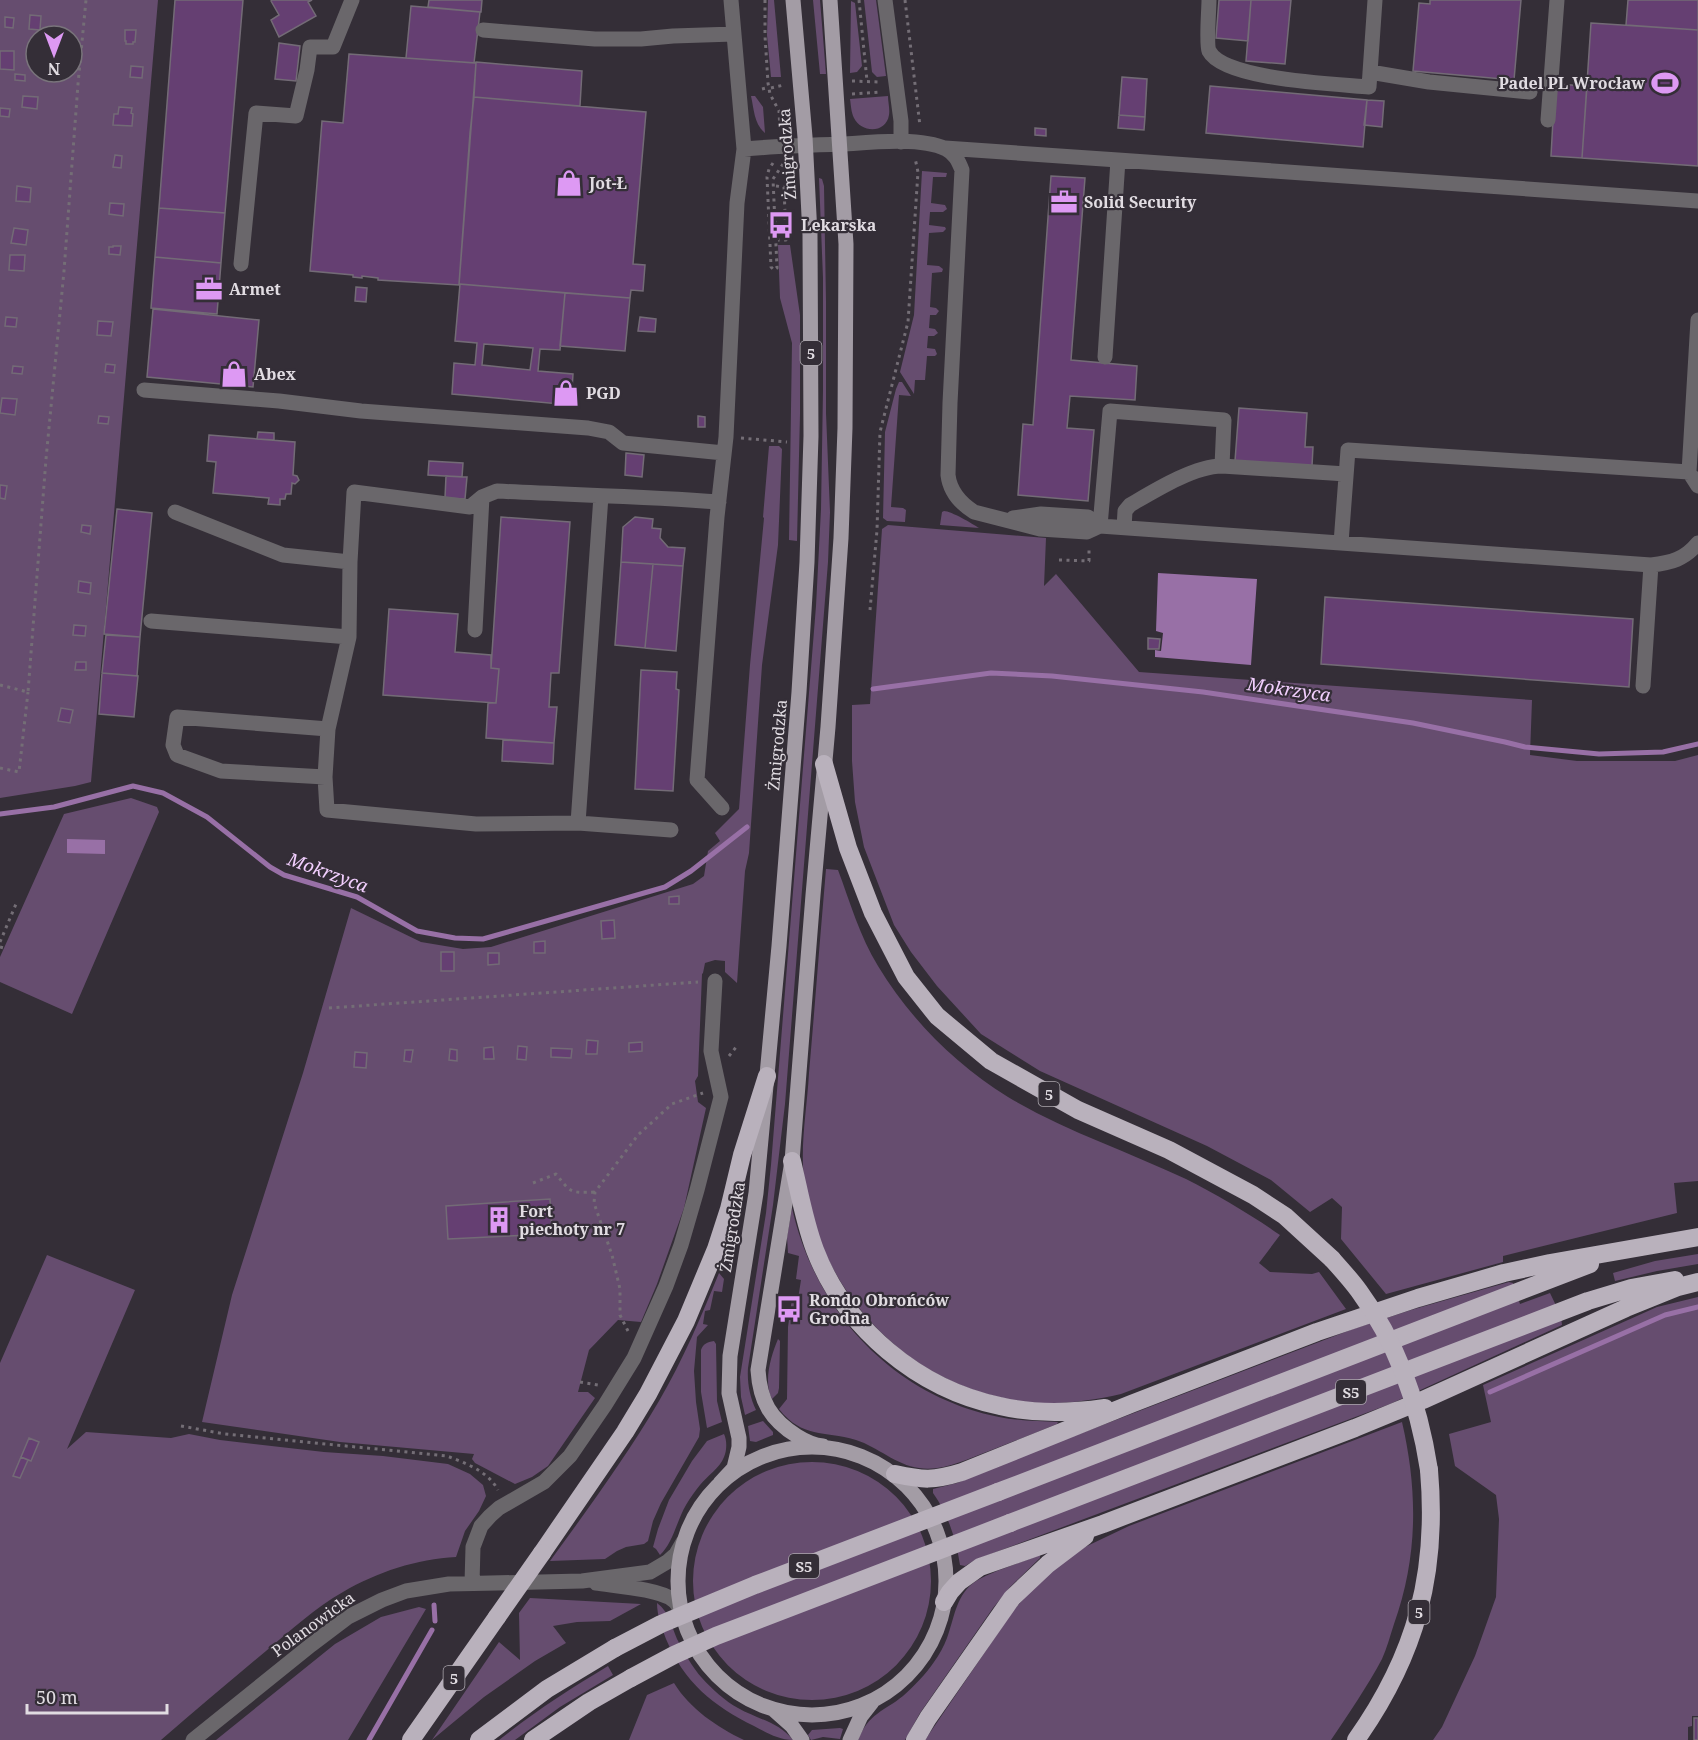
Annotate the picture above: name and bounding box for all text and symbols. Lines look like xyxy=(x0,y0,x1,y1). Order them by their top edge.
north arrow xyxy=(24,24,84,84)
text: N xyxy=(47,58,60,80)
sports icon: Padel PL Wrocław xyxy=(1650,68,1680,98)
place label: Padel PL Wrocław xyxy=(1498,72,1645,94)
street label: Żmigrodzka xyxy=(773,108,801,200)
shop icon: Jot-Ł xyxy=(554,168,584,198)
place label: Jot-Ł xyxy=(588,172,627,194)
office icon: Solid Security xyxy=(1049,187,1079,217)
place label: Solid Security xyxy=(1084,191,1197,213)
bus stop icon: Lekarska xyxy=(766,210,796,240)
place label: Lekarska xyxy=(801,214,877,236)
office icon: Armet xyxy=(194,274,224,304)
place label: Armet xyxy=(229,278,281,300)
road number: 5 xyxy=(800,341,822,365)
shop icon: Abex xyxy=(219,359,249,389)
place label: Abex xyxy=(254,363,297,385)
shop icon: PGD xyxy=(551,378,581,408)
place label: PGD xyxy=(586,382,621,404)
water label: Mokrzyca xyxy=(1245,671,1333,707)
street label: Żmigrodzka xyxy=(762,698,792,792)
water label: Mokrzyca xyxy=(284,846,372,898)
road number: 5 xyxy=(1038,1082,1060,1106)
street label: Żmigrodzka xyxy=(714,1180,750,1274)
place label: Fort piechoty nr 7 xyxy=(519,1200,625,1240)
building icon: Fort piechoty nr 7 xyxy=(484,1205,514,1235)
place label: Rondo Obrońców Grodna xyxy=(809,1289,949,1329)
bus stop icon: Rondo Obrońców Grodna xyxy=(774,1294,804,1324)
road number: S5 xyxy=(1336,1380,1366,1404)
road number: S5 xyxy=(789,1554,819,1578)
street label: Polanowicka xyxy=(267,1586,359,1662)
road number: 5 xyxy=(1408,1600,1430,1624)
road number: 5 xyxy=(444,1666,464,1690)
scale bar xyxy=(27,1677,166,1715)
text: 50 m xyxy=(36,1685,78,1709)

